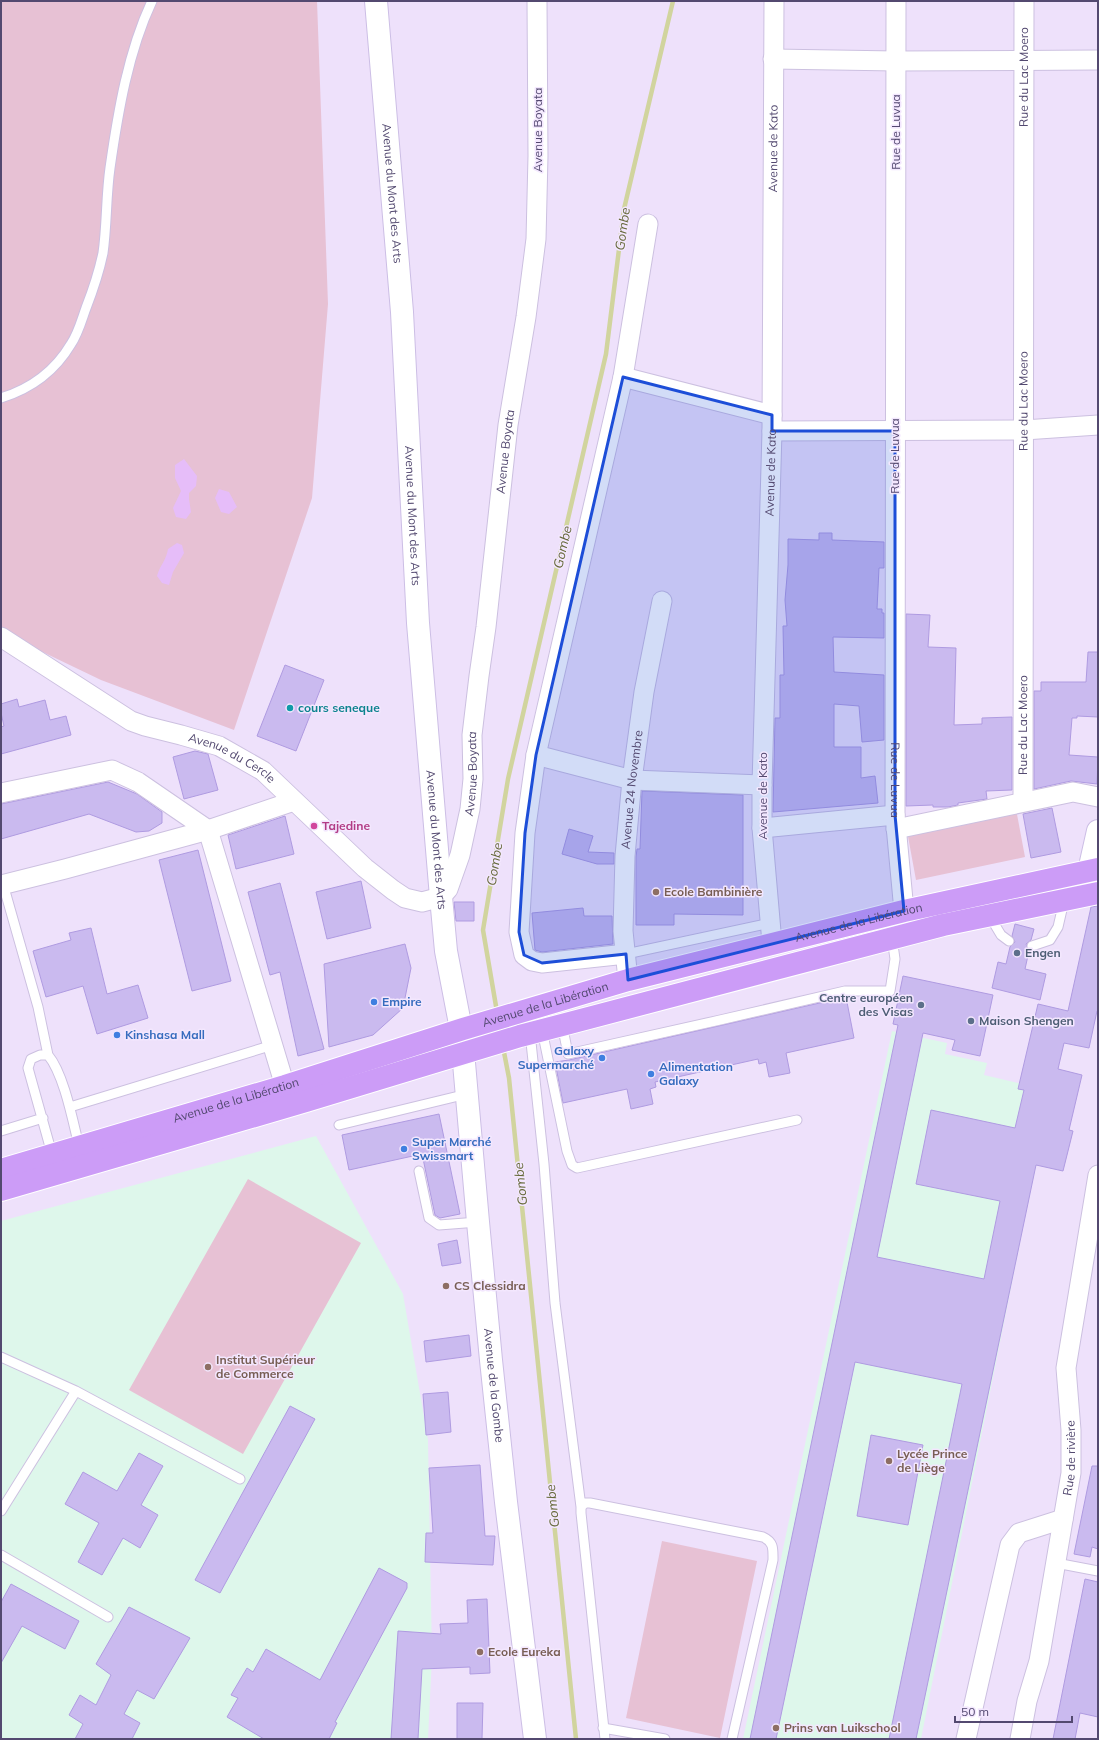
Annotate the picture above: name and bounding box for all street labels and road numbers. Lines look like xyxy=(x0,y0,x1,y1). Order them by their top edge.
street label: Rue du Lac Moero xyxy=(1016,27,1031,127)
street label: Avenue Boyata xyxy=(530,88,545,172)
street label: Rue de Luvua xyxy=(888,94,903,170)
street label: Avenue de Kato xyxy=(765,105,781,192)
street label: Avenue du Mont des Arts xyxy=(379,123,406,264)
street label: Rue du Lac Moero xyxy=(1015,351,1031,451)
street label: Avenue Boyata xyxy=(493,408,517,495)
street label: Rue de Luvua xyxy=(887,418,902,494)
street label: Avenue de Kato xyxy=(762,428,779,517)
street label: Avenue du Mont des Arts xyxy=(402,445,424,586)
street label: Rue du Lac Moero xyxy=(1015,675,1030,775)
street label: Avenue 24 Novembre xyxy=(618,729,646,850)
street label: Avenue du Cercle xyxy=(187,730,279,786)
street label: Avenue Boyata xyxy=(461,730,480,817)
street label: Rue de Luvua xyxy=(888,742,903,818)
street label: Avenue de Kato xyxy=(755,752,770,840)
street label: Avenue du Mont des Arts xyxy=(423,769,450,910)
street label: Avenue de la Libération xyxy=(793,899,924,945)
street label: Avenue de la Libération xyxy=(480,978,610,1030)
street label: Avenue de la Libération xyxy=(171,1074,301,1126)
street label: Avenue de la Gombe xyxy=(481,1327,508,1443)
street label: Rue de rivière xyxy=(1059,1420,1078,1497)

